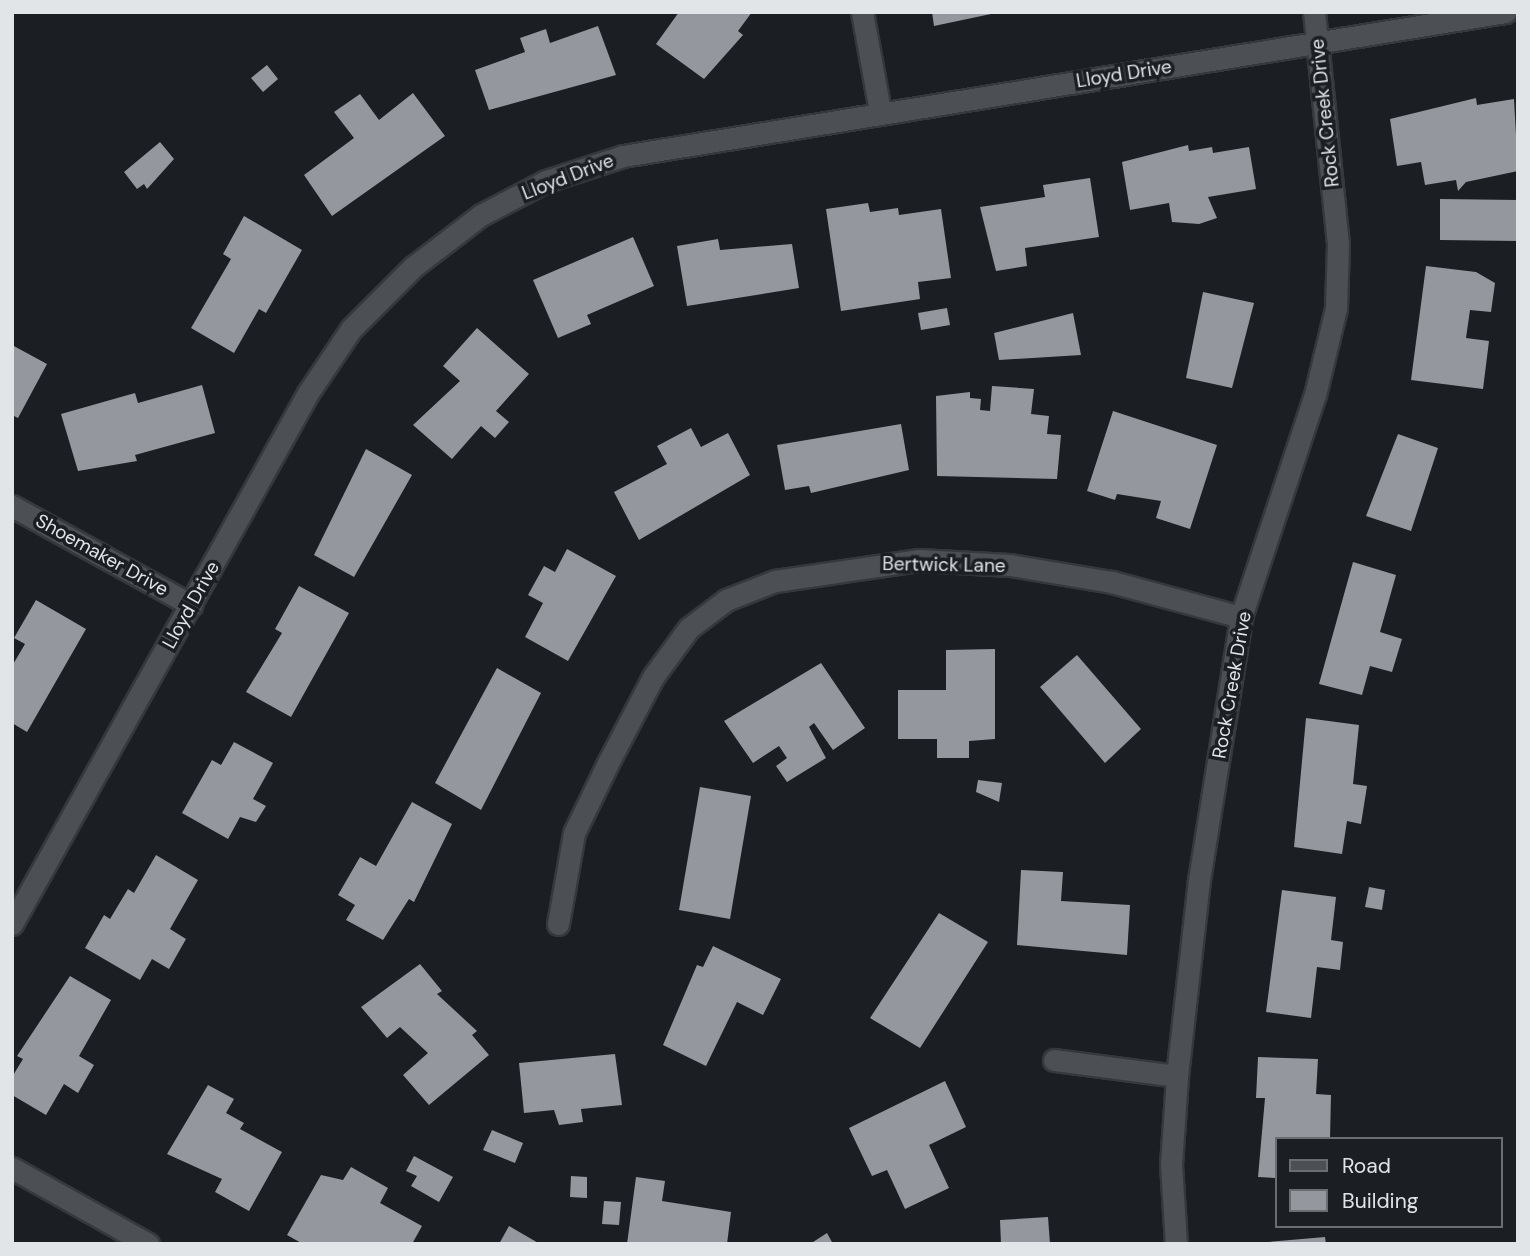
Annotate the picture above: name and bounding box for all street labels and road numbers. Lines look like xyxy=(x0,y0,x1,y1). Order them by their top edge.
street label: Rock Creek Drive xyxy=(1306,38,1344,188)
street label: Lloyd Drive xyxy=(1075,55,1173,93)
street label: Lloyd Drive xyxy=(519,149,617,205)
street label: Shoemaker Drive xyxy=(32,509,172,601)
street label: Bertwick Lane xyxy=(882,553,1006,577)
street label: Lloyd Drive xyxy=(158,557,224,653)
street label: Rock Creek Drive xyxy=(1208,610,1256,760)

